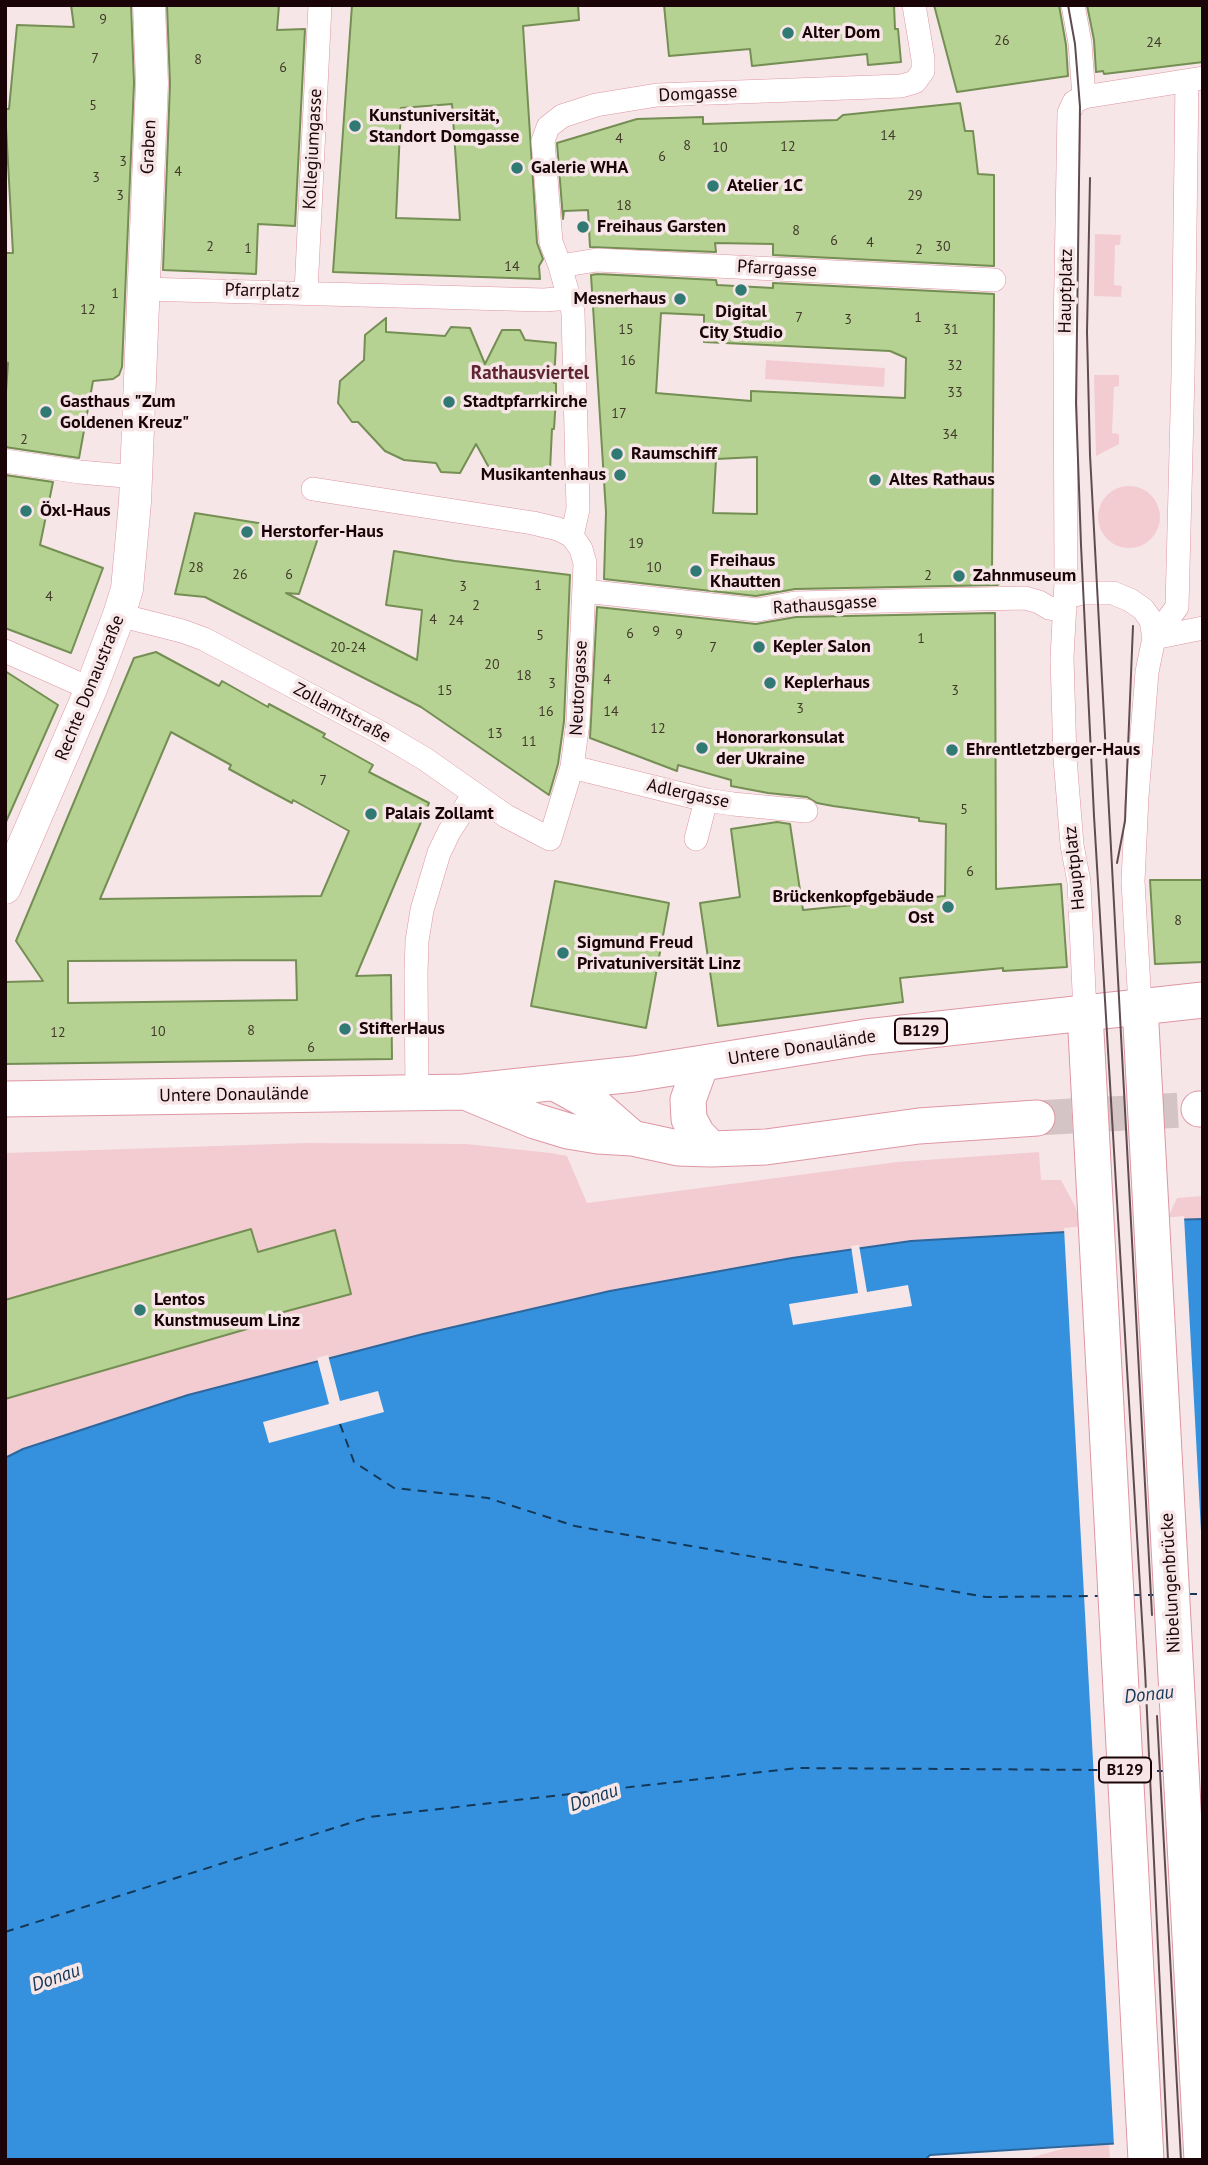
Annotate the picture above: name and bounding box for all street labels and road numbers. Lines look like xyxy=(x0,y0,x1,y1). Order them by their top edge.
street label: Domgasse xyxy=(658,81,738,107)
street label: Kollegiumgasse xyxy=(299,88,327,210)
street label: Graben xyxy=(137,119,161,175)
street label: Hauptplatz xyxy=(1054,249,1078,333)
street label: Pfarrgasse xyxy=(737,256,817,282)
street label: Pfarrplatz xyxy=(224,280,300,302)
street label: Rathausgasse xyxy=(772,591,878,619)
street label: Rechte Donaustraße xyxy=(51,612,129,764)
street label: Neutorgasse xyxy=(566,640,592,736)
street label: Zollamtstraße xyxy=(290,678,394,748)
street label: Adlergasse xyxy=(645,775,731,813)
street label: Hauptplatz xyxy=(1060,825,1090,911)
road number: B129 xyxy=(895,1018,947,1044)
street label: Untere Donaulände xyxy=(727,1026,877,1070)
street label: Untere Donaulände xyxy=(159,1083,309,1107)
street label: Nibelungenbrücke xyxy=(1157,1512,1185,1654)
road number: B129 xyxy=(1099,1758,1151,1782)

